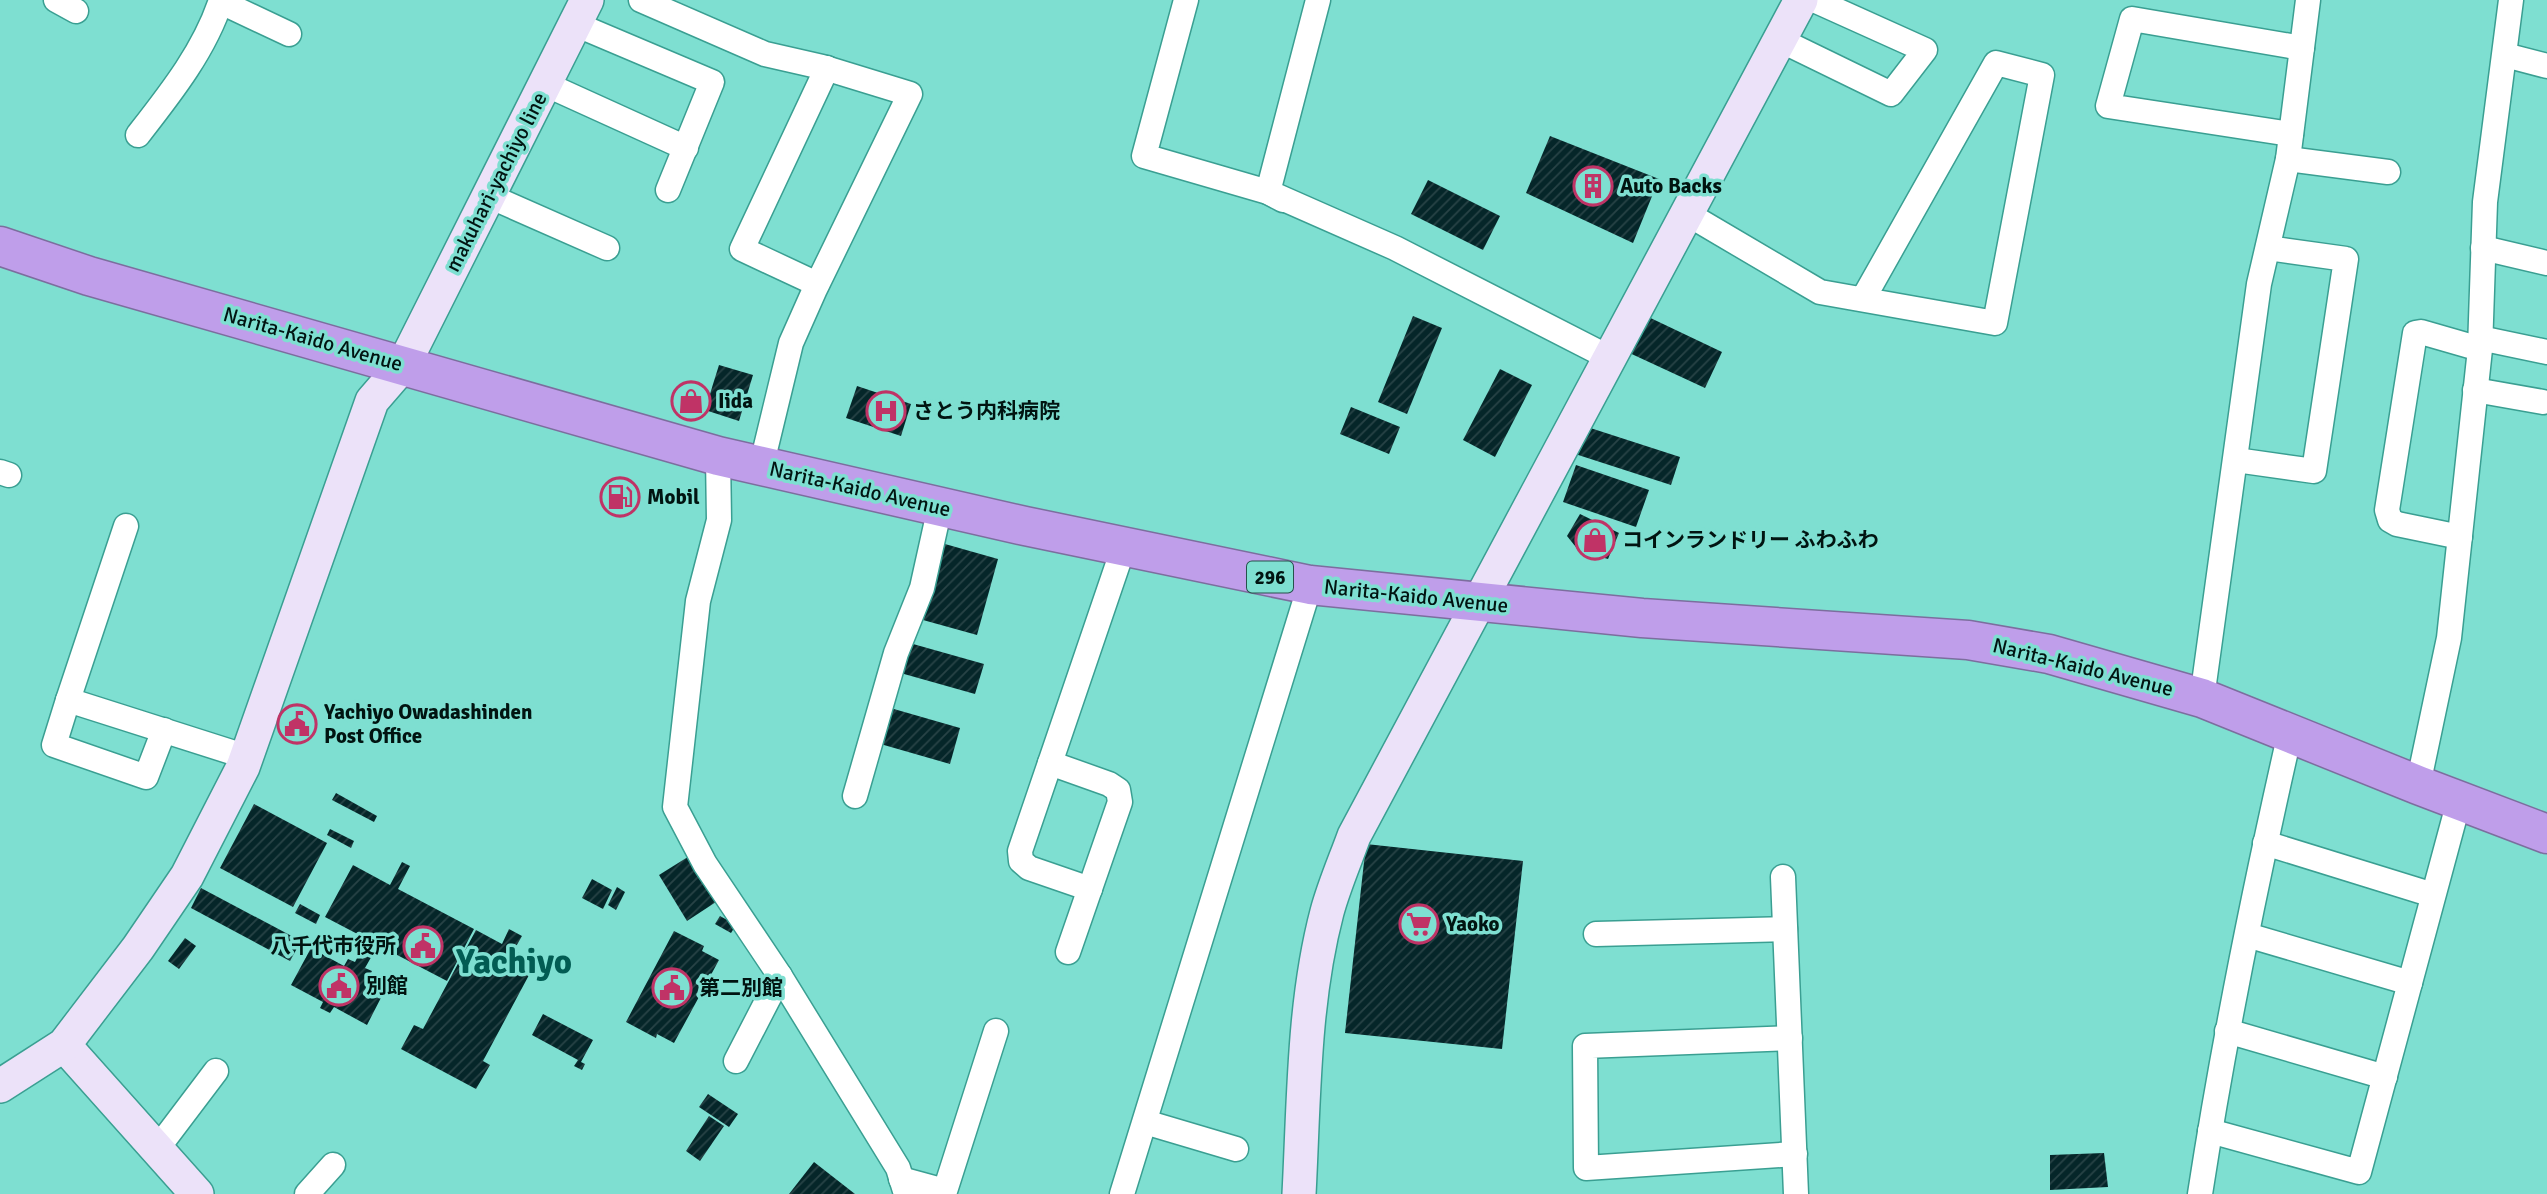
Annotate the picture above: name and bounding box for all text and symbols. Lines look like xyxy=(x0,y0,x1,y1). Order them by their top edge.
street label: makuhari-yachiyo line xyxy=(439,88,553,276)
building icon: Auto Backs xyxy=(1572,165,1614,207)
place label: Auto Backs xyxy=(1620,173,1722,199)
street label: Narita-Kaido Avenue xyxy=(220,301,406,377)
shop icon: Iida xyxy=(670,380,712,422)
place label: Iida xyxy=(718,388,753,414)
hospital icon: さとう内科病院 xyxy=(865,390,907,432)
place label: さとう内科病院 xyxy=(913,398,1060,424)
street label: Narita-Kaido Avenue xyxy=(767,456,953,522)
fuel station icon: Mobil xyxy=(599,476,641,518)
place label: Mobil xyxy=(647,484,700,510)
shop icon: コインランドリー ふわふわ xyxy=(1574,519,1616,561)
place label: コインランドリー ふわふわ xyxy=(1622,527,1879,553)
road number: 296 xyxy=(1247,562,1293,592)
street label: Narita-Kaido Avenue xyxy=(1323,573,1509,619)
street label: Narita-Kaido Avenue xyxy=(1990,632,2176,702)
place label: Yachiyo Owadashinden Post Office xyxy=(323,699,533,749)
public building icon: Yachiyo Owadashinden Post Office xyxy=(276,703,318,745)
supermarket icon: Yaoko xyxy=(1398,903,1440,945)
place label: Yaoko xyxy=(1445,911,1500,937)
public building icon: 八千代市役所 xyxy=(402,925,444,967)
place label: 八千代市役所 xyxy=(270,933,396,959)
district label: Yachiyo xyxy=(455,940,572,983)
public building icon: 別館 xyxy=(318,965,360,1007)
public building icon: 第二別館 xyxy=(651,967,693,1009)
place label: 別館 xyxy=(366,973,408,999)
place label: 第二別館 xyxy=(699,975,783,1001)

